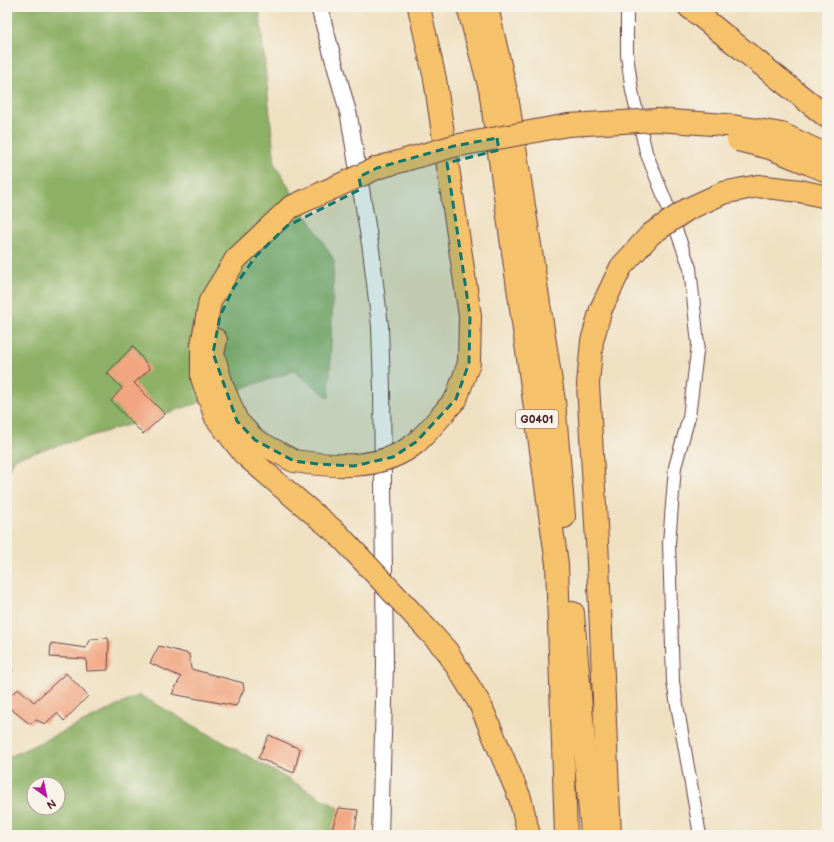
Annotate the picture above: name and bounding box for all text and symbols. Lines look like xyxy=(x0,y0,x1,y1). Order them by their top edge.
road number: G0401 xyxy=(516,410,558,428)
north arrow xyxy=(26,776,66,816)
text: N xyxy=(44,796,58,812)

